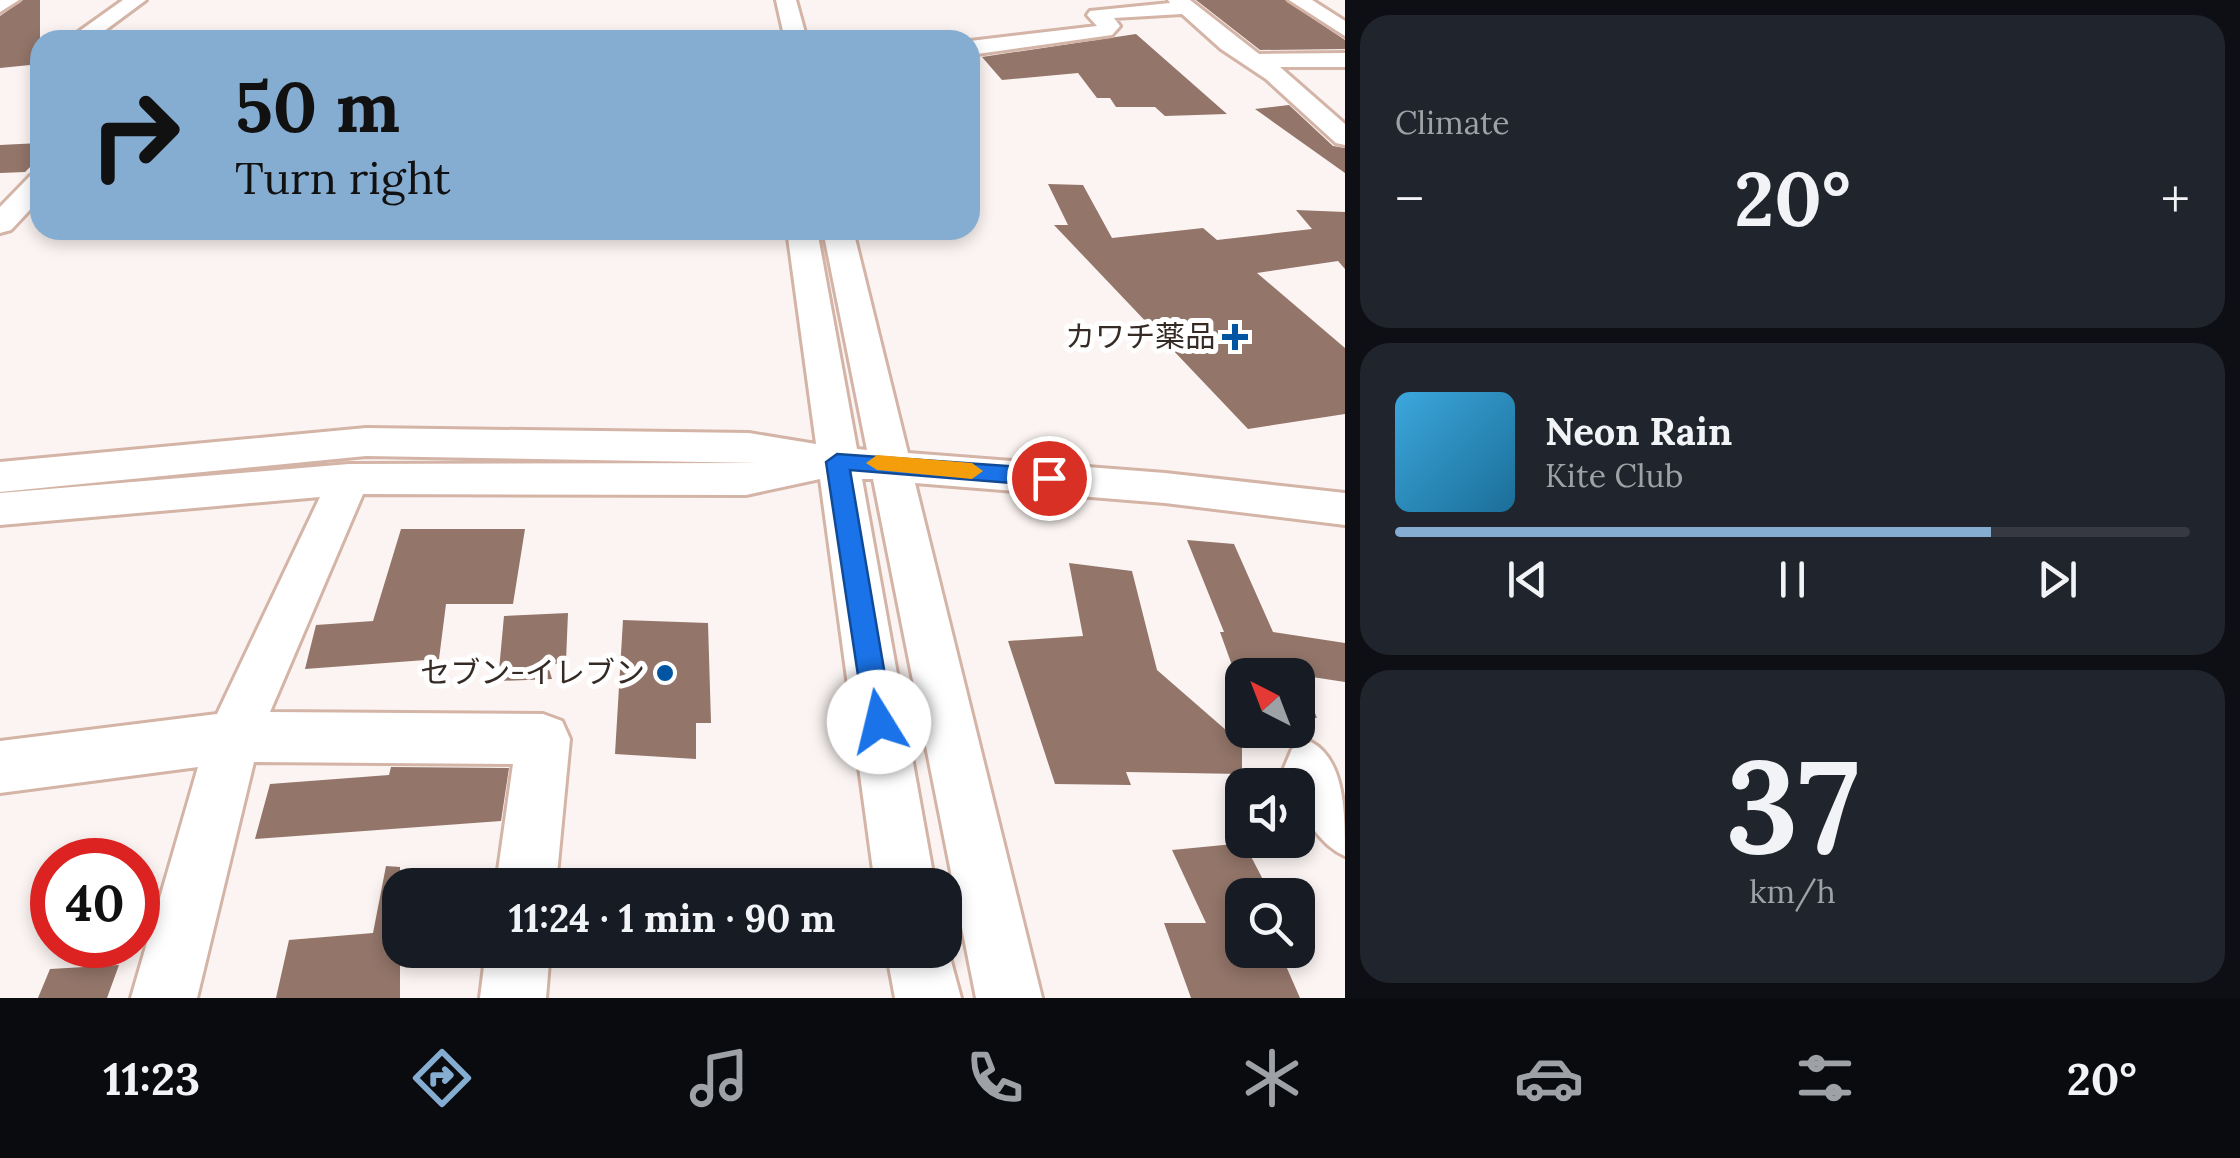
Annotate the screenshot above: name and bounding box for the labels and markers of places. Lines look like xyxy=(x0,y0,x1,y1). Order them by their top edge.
place label: カワチ薬品 xyxy=(1065,317,1215,355)
marker: カワチ薬品 xyxy=(1224,326,1246,348)
pin xyxy=(1007,436,1092,521)
place label: セブン-イレブン xyxy=(420,653,645,691)
marker: セブン-イレブン xyxy=(654,662,676,684)

